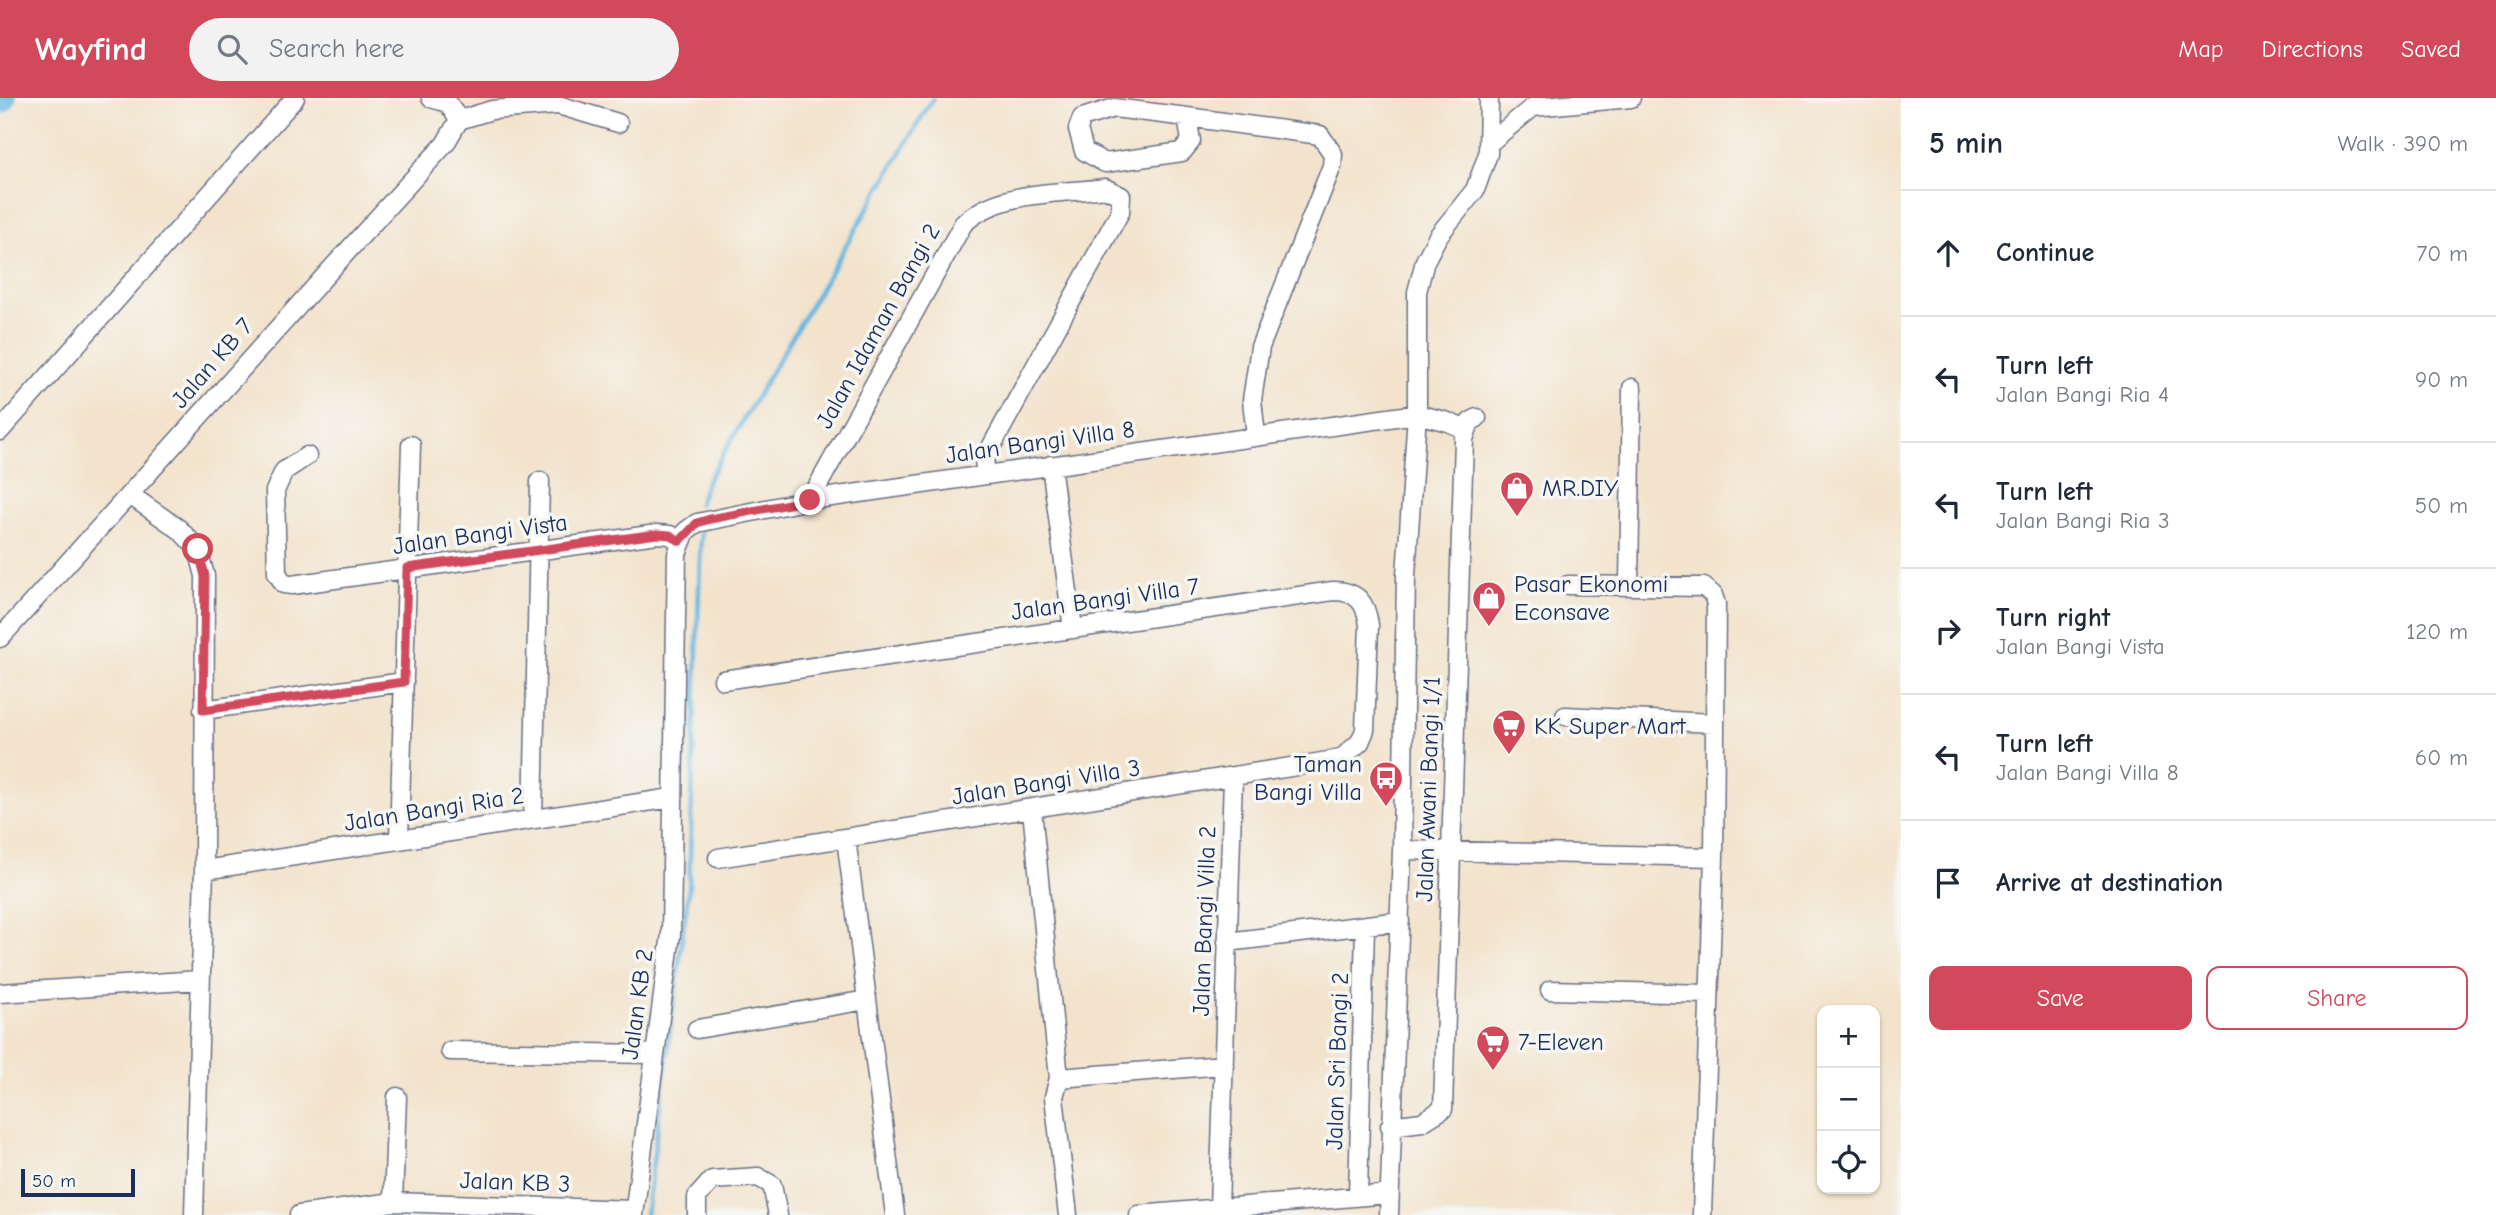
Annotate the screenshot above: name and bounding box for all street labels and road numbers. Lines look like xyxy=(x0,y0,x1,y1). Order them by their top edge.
street label: Jalan Idaman Bangi 2 xyxy=(810,219,946,433)
street label: Jalan KB 7 xyxy=(165,312,259,414)
street label: Jalan Bangi Villa 8 xyxy=(944,415,1136,469)
street label: Jalan Bangi Vista xyxy=(391,508,569,560)
street label: Jalan Bangi Villa 7 xyxy=(1009,572,1201,626)
street label: Jalan Awani Bangi 1/1 xyxy=(1410,676,1446,902)
street label: Jalan Bangi Villa 3 xyxy=(950,753,1142,811)
street label: Jalan Bangi Ria 2 xyxy=(342,781,526,837)
street label: Jalan Bangi Villa 2 xyxy=(1187,825,1221,1017)
street label: Jalan KB 2 xyxy=(615,947,659,1061)
street label: Jalan Sri Bangi 2 xyxy=(1320,972,1354,1150)
street label: Jalan KB 3 xyxy=(459,1166,571,1198)

